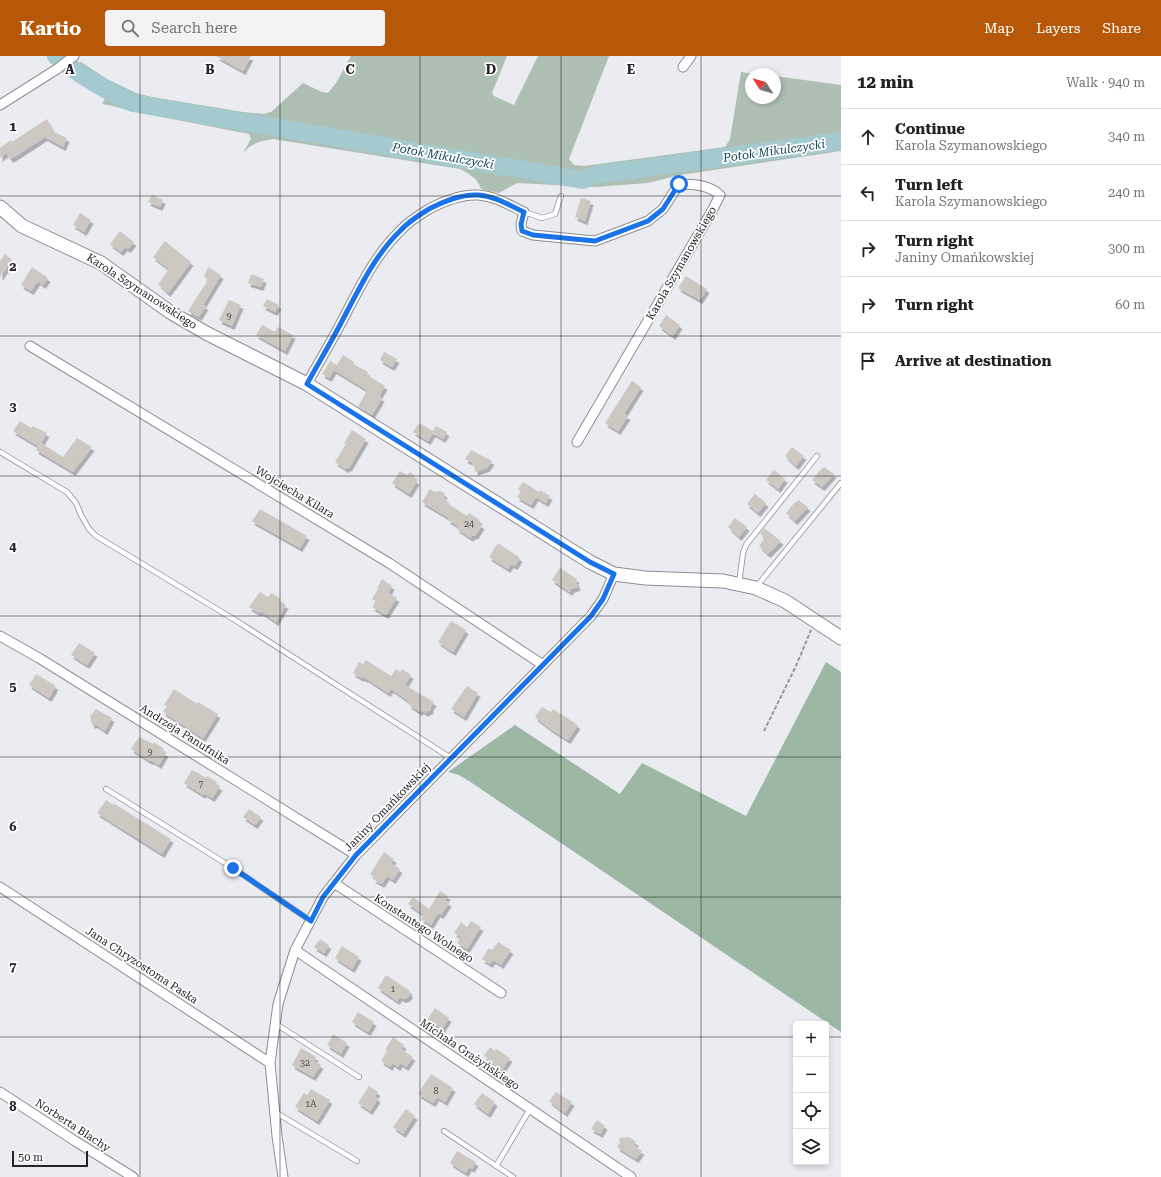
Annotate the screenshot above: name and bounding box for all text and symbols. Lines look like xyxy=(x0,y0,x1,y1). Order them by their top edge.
search box xyxy=(105,10,385,46)
text: Kartio xyxy=(20,17,81,40)
icon: search xyxy=(119,17,141,39)
text: Search here xyxy=(151,19,237,37)
text: Map xyxy=(984,20,1014,36)
text: Layers xyxy=(1036,20,1080,36)
text: Share xyxy=(1102,20,1141,36)
text: A xyxy=(65,62,75,77)
text: B xyxy=(205,62,215,77)
text: C xyxy=(345,62,355,77)
text: D xyxy=(486,62,496,77)
text: E xyxy=(627,62,635,77)
north arrow xyxy=(745,68,781,104)
text: 12 min xyxy=(857,72,914,92)
text: Walk · 940 m xyxy=(1066,75,1145,90)
text: 1 xyxy=(9,119,17,134)
text: Continue xyxy=(895,120,965,138)
icon: ahead xyxy=(857,126,879,148)
text: 340 m xyxy=(1108,129,1145,144)
water label: Potok Mikulczycki xyxy=(721,137,826,165)
text: Karola Szymanowskiego xyxy=(895,138,1047,153)
water label: Potok Mikulczycki xyxy=(390,140,495,172)
route start xyxy=(670,175,688,193)
text: Turn left xyxy=(895,176,963,194)
icon: left xyxy=(857,182,879,204)
text: 240 m xyxy=(1108,185,1145,200)
text: Karola Szymanowskiego xyxy=(895,194,1047,209)
street label: Karola Szymanowskiego xyxy=(644,204,719,322)
text: Turn right xyxy=(895,232,974,250)
icon: right xyxy=(857,238,879,260)
text: 300 m xyxy=(1108,241,1145,256)
text: Janiny Omańkowskiej xyxy=(895,250,1034,265)
street label: Karola Szymanowskiego xyxy=(84,251,199,332)
text: 2 xyxy=(9,259,17,274)
icon: right xyxy=(857,294,879,316)
text: Turn right xyxy=(895,296,974,314)
text: 60 m xyxy=(1115,297,1145,312)
house number: 9 xyxy=(226,311,232,321)
icon: arrive xyxy=(857,350,879,372)
text: Arrive at destination xyxy=(895,352,1051,370)
text: 3 xyxy=(9,399,17,414)
street label: Wojciecha Kilara xyxy=(253,464,337,521)
house number: 24 xyxy=(464,519,474,529)
text: 4 xyxy=(9,539,17,554)
text: 5 xyxy=(9,679,17,694)
street label: Andrzeja Panufnika xyxy=(137,701,232,767)
house number: 9 xyxy=(147,747,153,757)
street label: Janiny Omańkowskiej xyxy=(342,761,433,854)
house number: 7 xyxy=(198,779,204,789)
text: 6 xyxy=(9,819,17,834)
route end xyxy=(224,859,242,877)
street label: Konstantego Wolnego xyxy=(371,891,476,966)
street label: Jana Chryzostoma Paska xyxy=(83,924,200,1007)
text: 7 xyxy=(9,959,17,974)
house number: 1 xyxy=(390,984,396,994)
street label: Michała Grażyńskiego xyxy=(417,1016,522,1093)
map controls xyxy=(793,1021,829,1165)
button: + xyxy=(793,1021,829,1057)
button: − xyxy=(793,1057,829,1093)
house number: 32 xyxy=(300,1058,310,1068)
house number: 8 xyxy=(433,1086,439,1096)
button: locate xyxy=(793,1093,829,1129)
street label: Norberta Blachy xyxy=(33,1096,113,1155)
text: 8 xyxy=(9,1099,17,1114)
house number: 1A xyxy=(305,1099,317,1109)
button: layers xyxy=(793,1129,829,1165)
scale bar xyxy=(12,1149,88,1168)
text: 50 m xyxy=(18,1151,43,1164)

